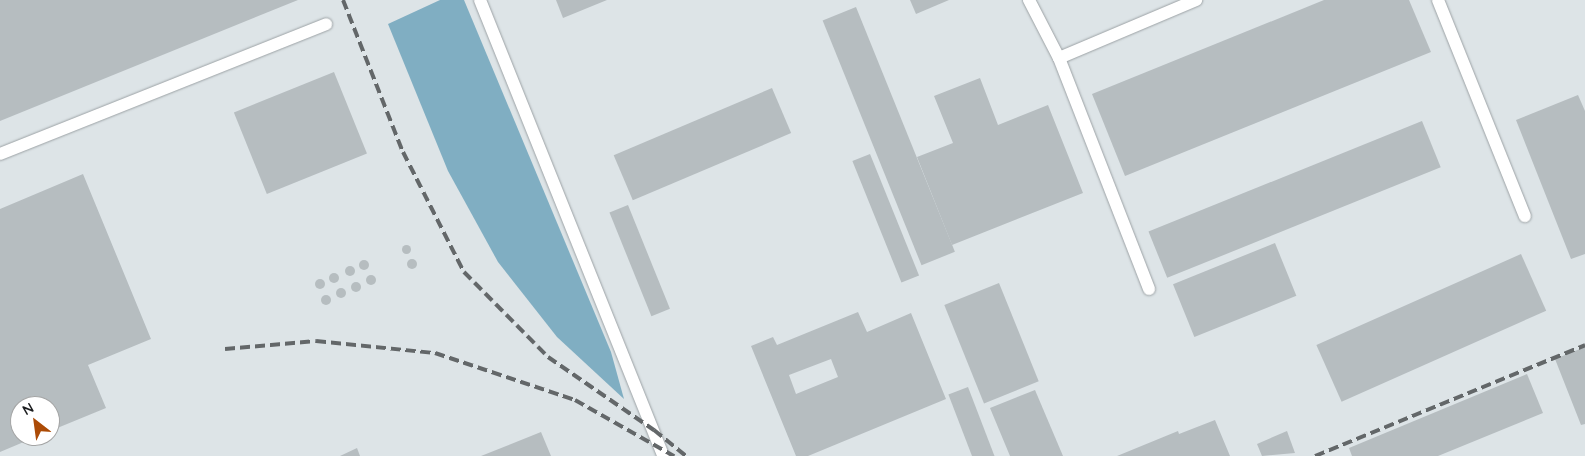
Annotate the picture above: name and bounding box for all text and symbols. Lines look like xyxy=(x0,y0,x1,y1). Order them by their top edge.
north arrow xyxy=(10,396,60,446)
text: N xyxy=(19,399,37,419)

